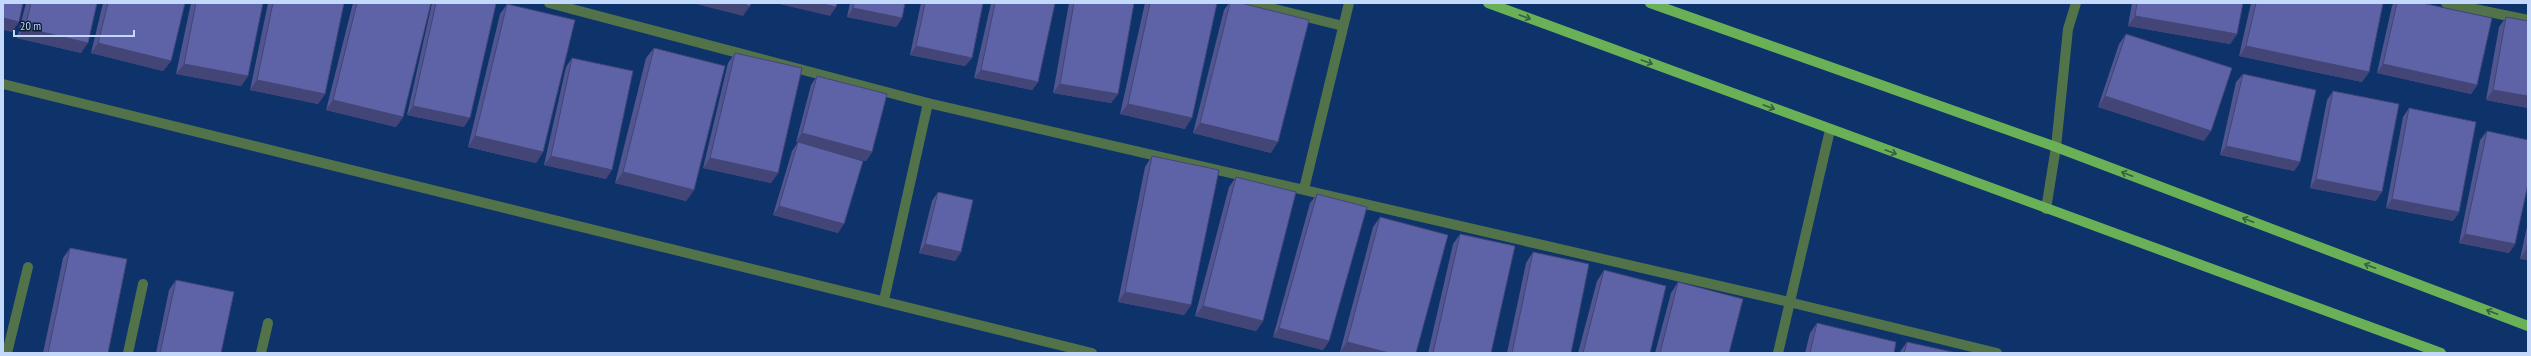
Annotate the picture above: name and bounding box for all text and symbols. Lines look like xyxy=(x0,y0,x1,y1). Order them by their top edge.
scale bar xyxy=(14,12,134,38)
one-way arrow xyxy=(1518,13,1530,21)
text: 20 m xyxy=(20,18,41,33)
one-way arrow xyxy=(1640,58,1652,66)
one-way arrow xyxy=(1762,104,1775,111)
one-way arrow xyxy=(1884,149,1897,156)
one-way arrow xyxy=(2121,170,2133,178)
one-way arrow xyxy=(2243,216,2255,224)
one-way arrow xyxy=(2364,262,2376,270)
one-way arrow xyxy=(2486,308,2498,316)

